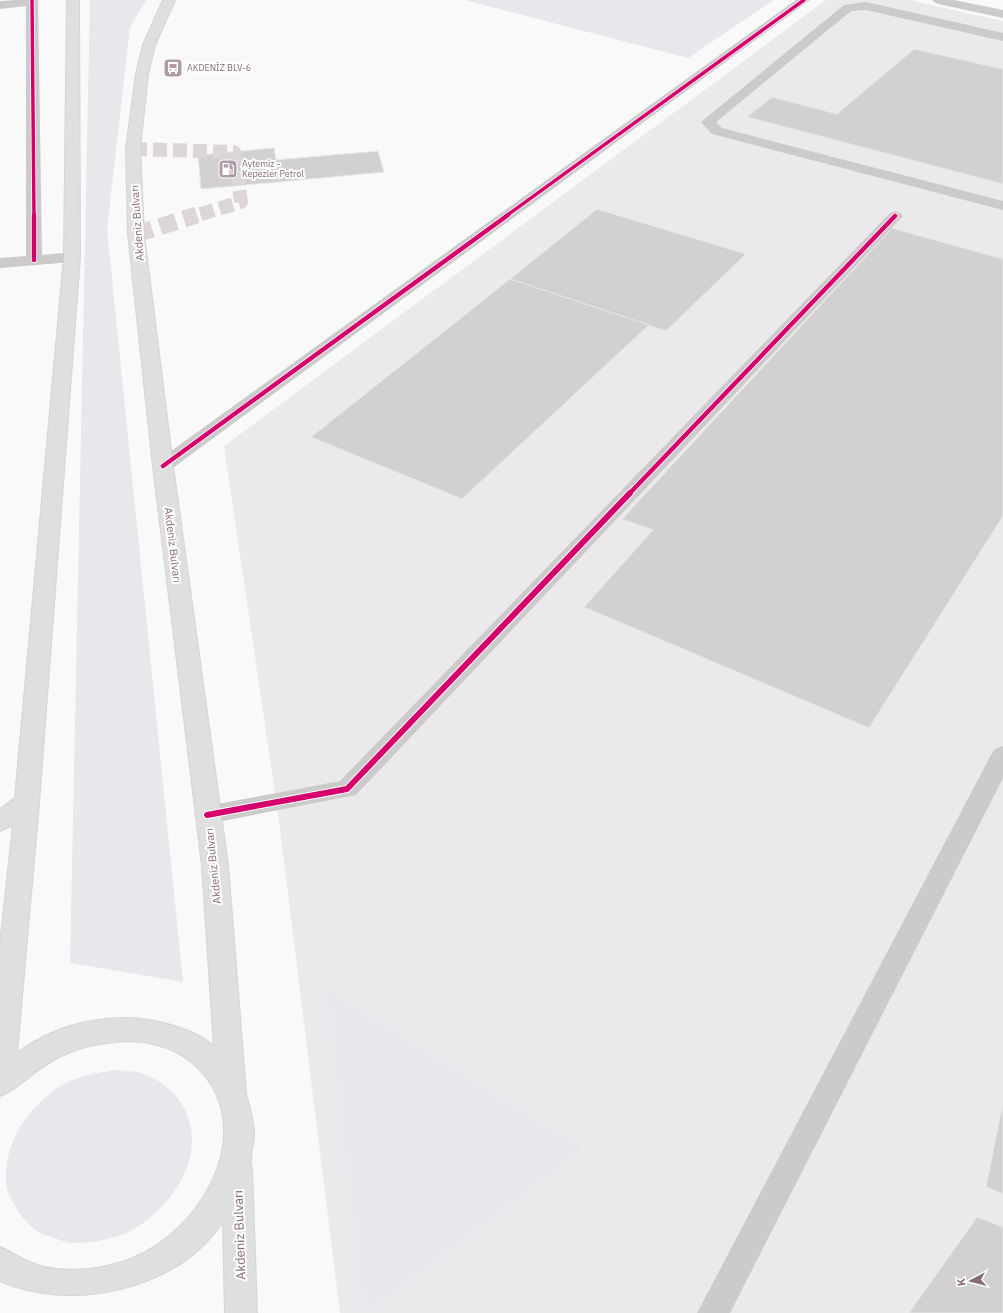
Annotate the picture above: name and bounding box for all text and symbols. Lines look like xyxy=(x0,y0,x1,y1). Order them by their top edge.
bus stop icon: AKDENİZ BLV-6 xyxy=(162,57,184,79)
place label: AKDENİZ BLV-6 xyxy=(187,62,251,73)
fuel station icon: Aytemiz - Kepezler Petrol xyxy=(217,158,239,180)
place label: Aytemiz - Kepezler Petrol xyxy=(242,158,304,179)
street label: Akdeniz Bulvarı xyxy=(127,185,147,261)
street label: Akdeniz Bulvarı xyxy=(161,506,185,584)
street label: Akdeniz Bulvarı xyxy=(202,827,224,905)
street label: Akdeniz Bulvarı xyxy=(229,1190,250,1280)
north arrow xyxy=(951,1261,991,1301)
text: K xyxy=(954,1277,968,1287)

